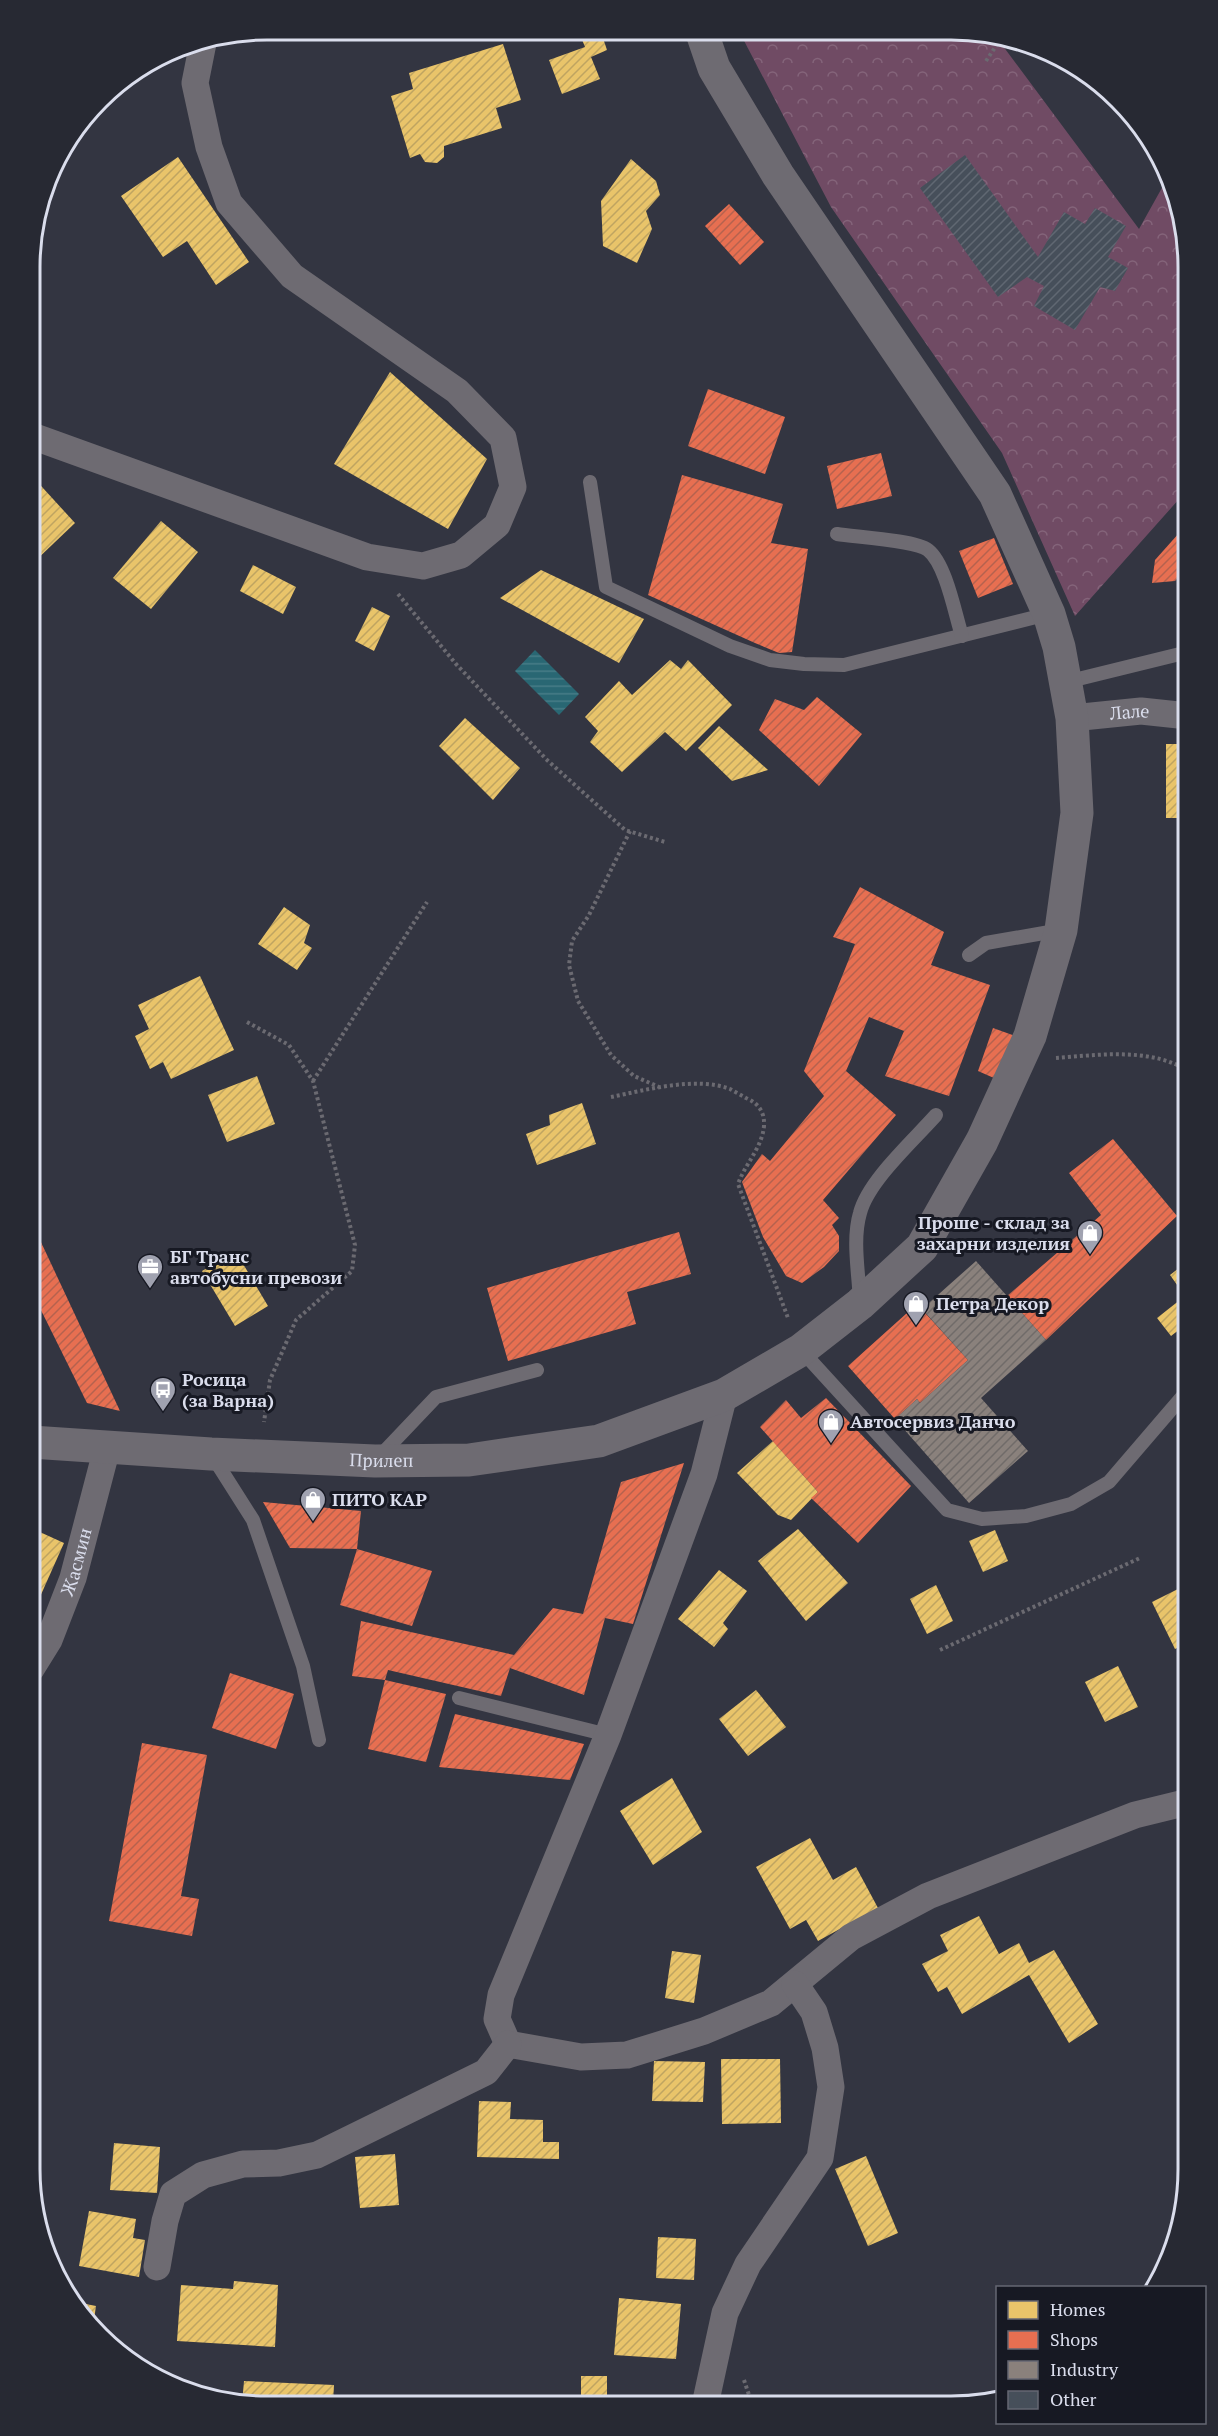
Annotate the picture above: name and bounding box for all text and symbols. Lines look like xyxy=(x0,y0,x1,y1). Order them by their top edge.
street label: Лале xyxy=(1108,698,1151,725)
place label: Проше - склад за захарни изделия xyxy=(917,1210,1070,1255)
shop icon: Проше - склад за захарни изделия xyxy=(1075,1218,1105,1256)
place label: БГ Транс автобусни превози xyxy=(170,1244,342,1289)
office icon: БГ Транс автобусни превози xyxy=(135,1252,165,1290)
shop icon: Петра Декор xyxy=(901,1289,931,1327)
place label: Петра Декор xyxy=(936,1291,1049,1315)
place label: Росица (за Варна) xyxy=(182,1367,274,1412)
bus stop icon: Росица (за Варна) xyxy=(148,1375,178,1413)
shop icon: Автосервиз Данчо xyxy=(816,1407,846,1445)
place label: Автосервиз Данчо xyxy=(850,1409,1016,1433)
street label: Прилеп xyxy=(349,1447,414,1472)
shop icon: ПИТО КАР xyxy=(298,1485,328,1523)
place label: ПИТО КАР xyxy=(332,1487,427,1511)
street label: Жасмин xyxy=(54,1525,97,1599)
legend xyxy=(996,2286,1206,2424)
text: Homes xyxy=(1050,2297,1105,2321)
text: Shops xyxy=(1050,2327,1098,2351)
text: Industry xyxy=(1050,2357,1119,2381)
text: Other xyxy=(1050,2387,1097,2411)

